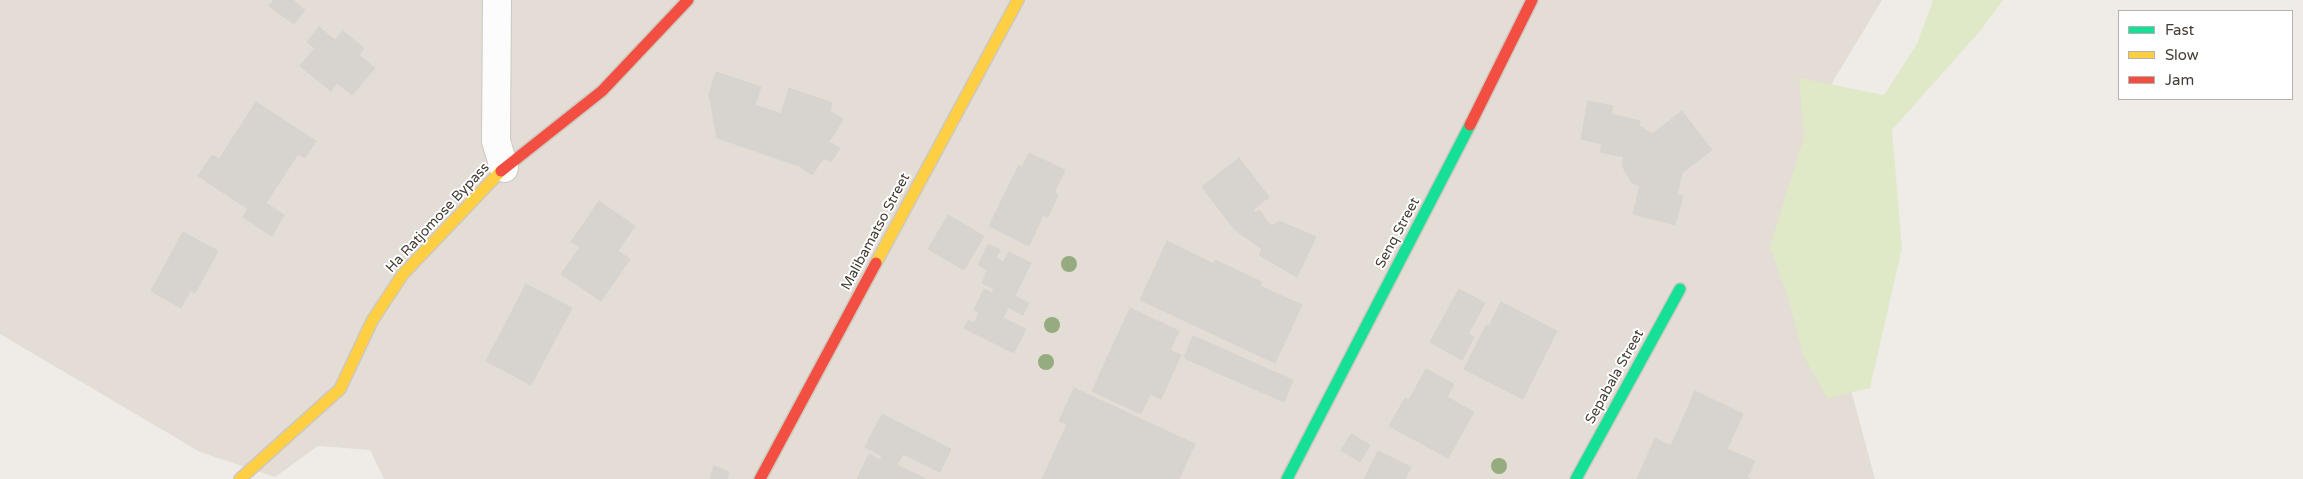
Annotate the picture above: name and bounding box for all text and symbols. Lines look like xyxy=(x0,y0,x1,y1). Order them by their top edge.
legend xyxy=(2118,10,2293,100)
text: Fast xyxy=(2165,21,2194,39)
text: Slow xyxy=(2165,46,2199,64)
text: Jam xyxy=(2165,71,2194,89)
street label: Ha Ratjomose Bypass xyxy=(383,160,493,276)
street label: Malibamatso Street xyxy=(838,171,914,293)
street label: Senq Street xyxy=(1372,195,1424,271)
street label: Sepabala Street xyxy=(1582,327,1648,427)

